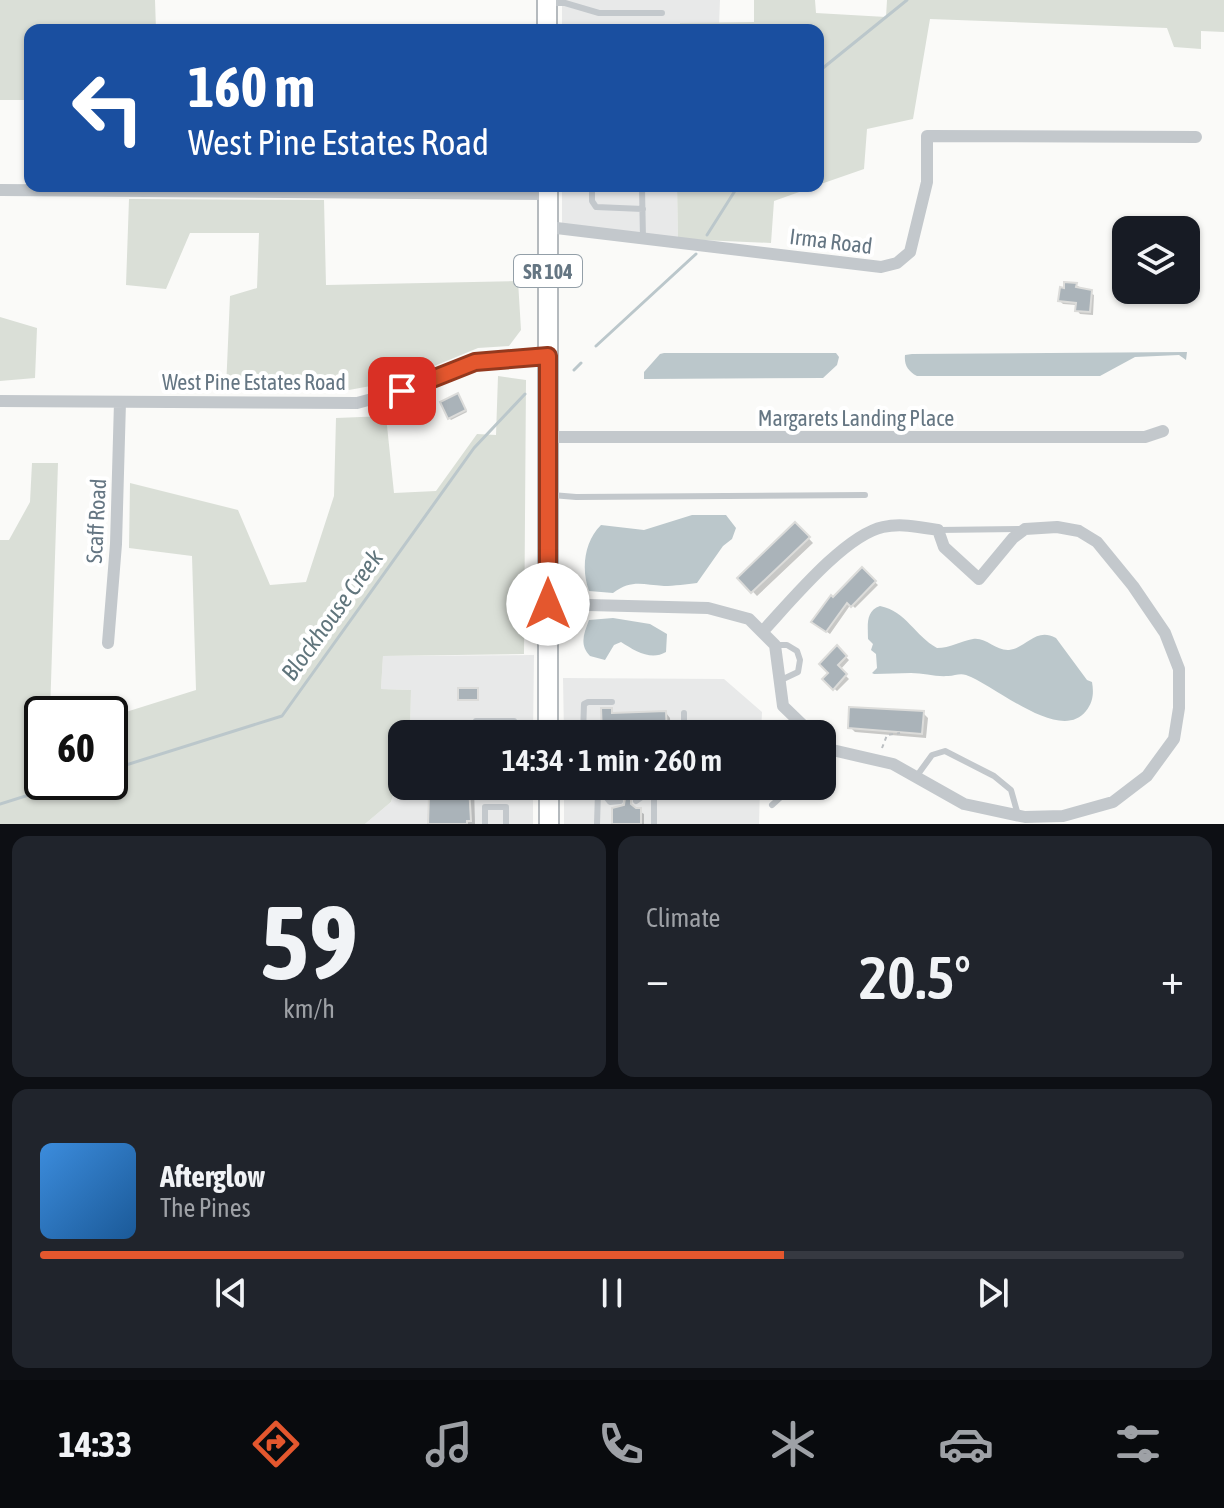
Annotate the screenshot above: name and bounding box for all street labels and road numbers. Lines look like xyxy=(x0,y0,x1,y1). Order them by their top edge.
street label: Irma Road xyxy=(788,223,874,259)
road number: SR 104 xyxy=(514,255,582,287)
street label: West Pine Estates Road xyxy=(162,369,346,395)
street label: Margarets Landing Place xyxy=(758,405,954,431)
street label: Scaff Road xyxy=(81,478,111,564)

